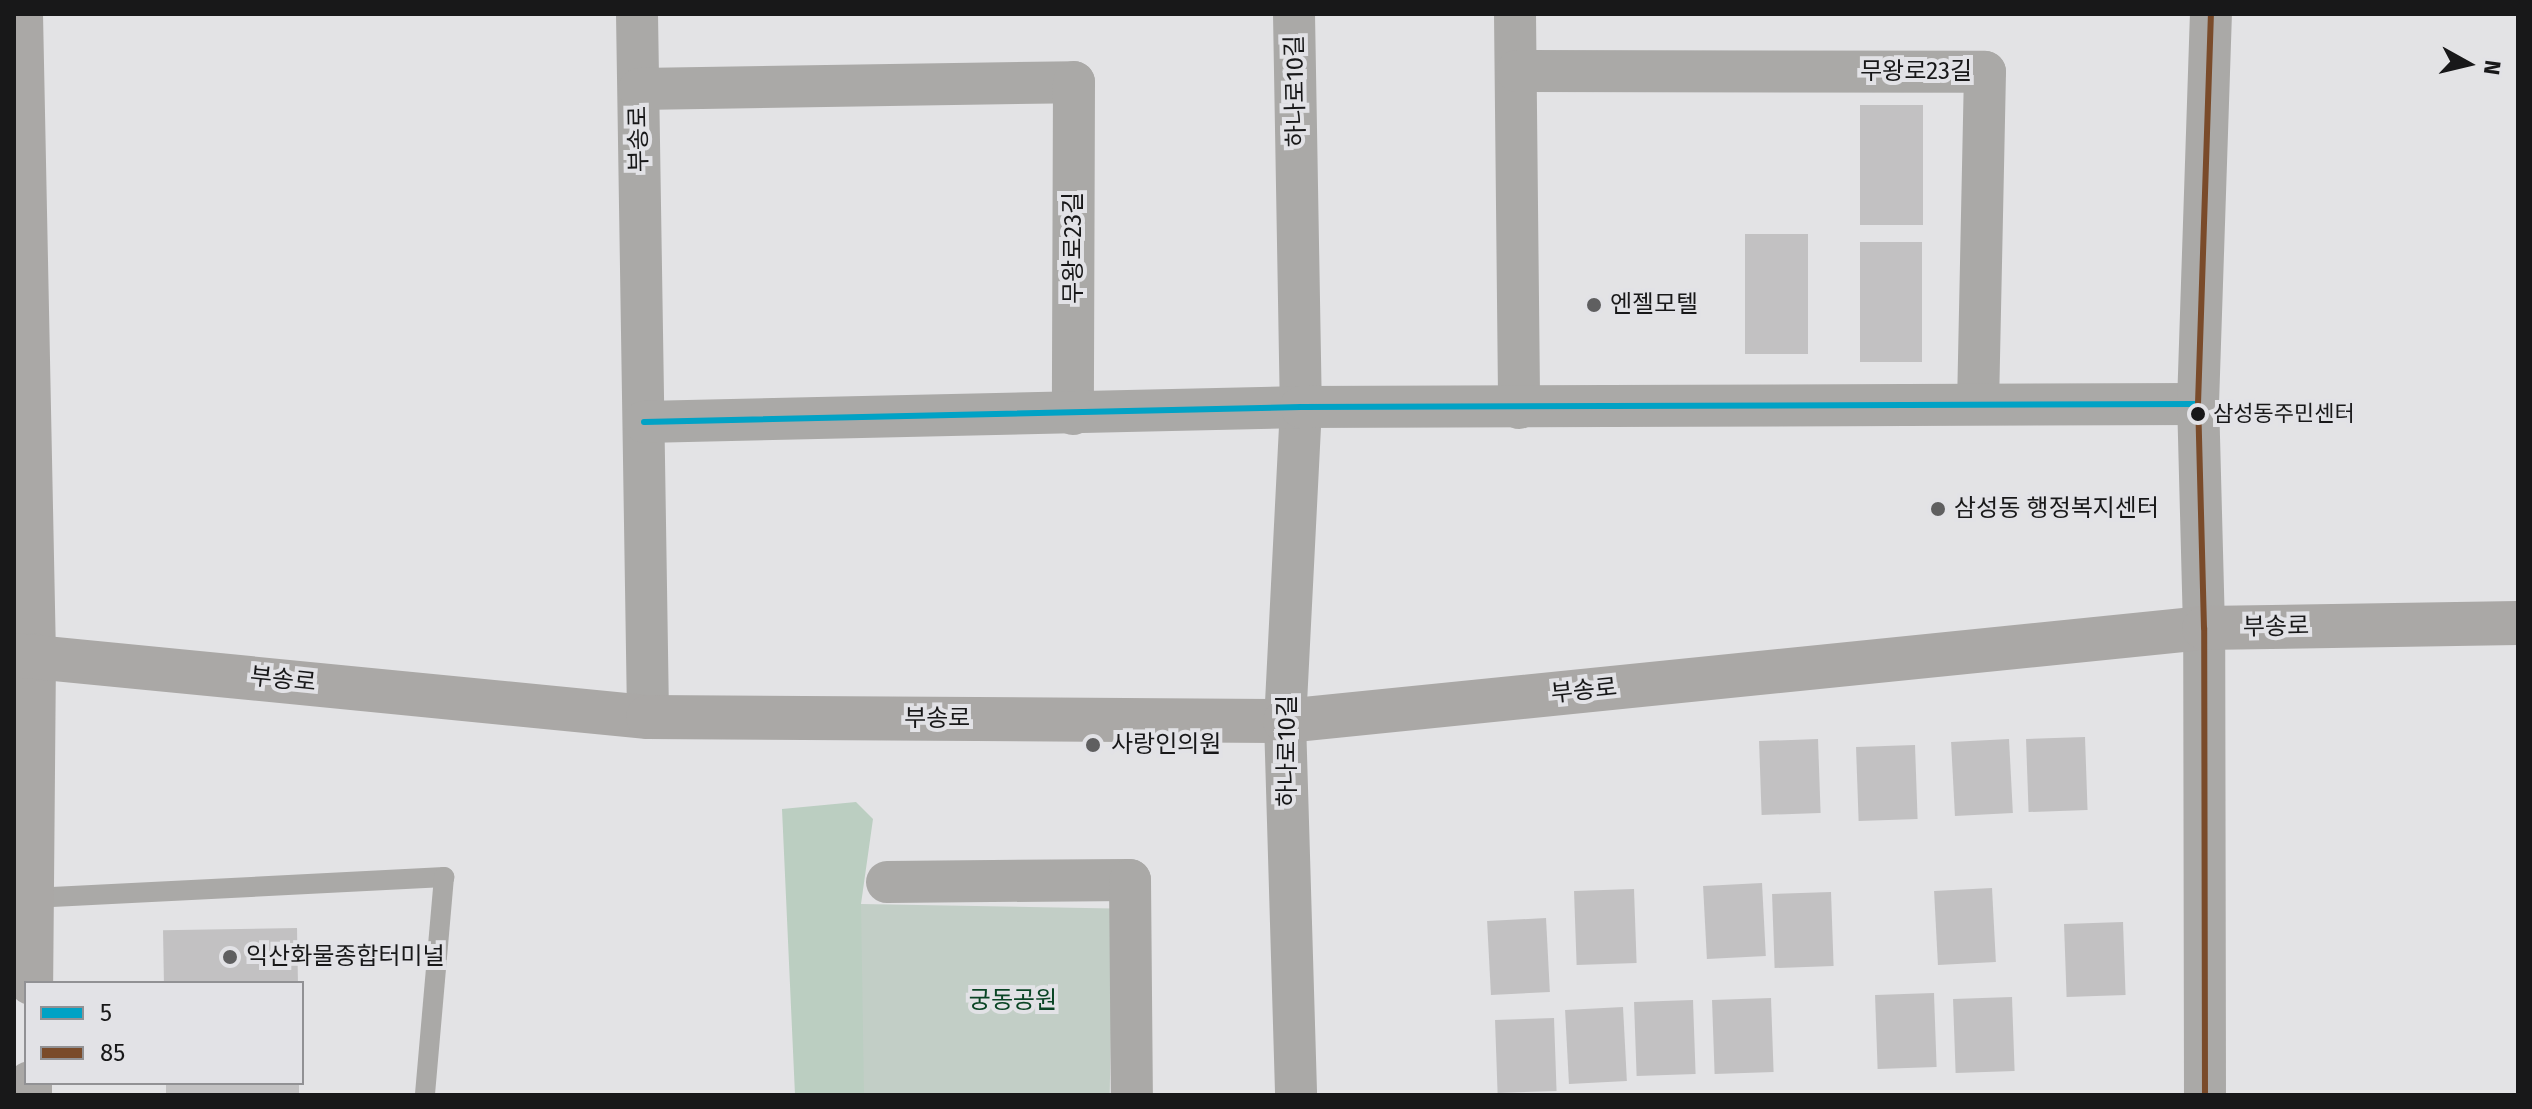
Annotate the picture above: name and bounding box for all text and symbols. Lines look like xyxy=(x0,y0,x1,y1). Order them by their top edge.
north arrow xyxy=(2428,24,2508,104)
street label: 하나로10길 xyxy=(1281,35,1311,147)
street label: 무왕로23길 xyxy=(1860,58,1972,86)
text: N xyxy=(2478,58,2507,77)
street label: 부송로 xyxy=(624,106,654,172)
street label: 무왕로23길 xyxy=(1060,192,1088,304)
place label: 엔젤모텔 xyxy=(1610,291,1698,319)
marker: 엔젤모텔 xyxy=(1585,296,1603,314)
place label: 삼성동주민센터 xyxy=(2213,401,2355,427)
marker: 삼성동주민센터 xyxy=(2190,406,2206,422)
place label: 삼성동 행정복지센터 xyxy=(1954,495,2159,523)
marker: 삼성동 행정복지센터 xyxy=(1929,500,1947,518)
street label: 부송로 xyxy=(2243,612,2309,642)
street label: 부송로 xyxy=(249,662,317,698)
street label: 부송로 xyxy=(1550,673,1618,709)
street label: 하나로10길 xyxy=(1274,695,1302,807)
street label: 부송로 xyxy=(904,705,970,733)
place label: 사랑인의원 xyxy=(1111,731,1221,759)
marker: 사랑인의원 xyxy=(1082,734,1104,756)
place label: 익산화물종합터미널 xyxy=(246,943,445,971)
marker: 익산화물종합터미널 xyxy=(221,948,239,966)
legend xyxy=(24,981,304,1085)
park label: 궁동공원 xyxy=(969,987,1057,1015)
text: 5 xyxy=(100,999,112,1027)
text: 85 xyxy=(100,1039,125,1067)

